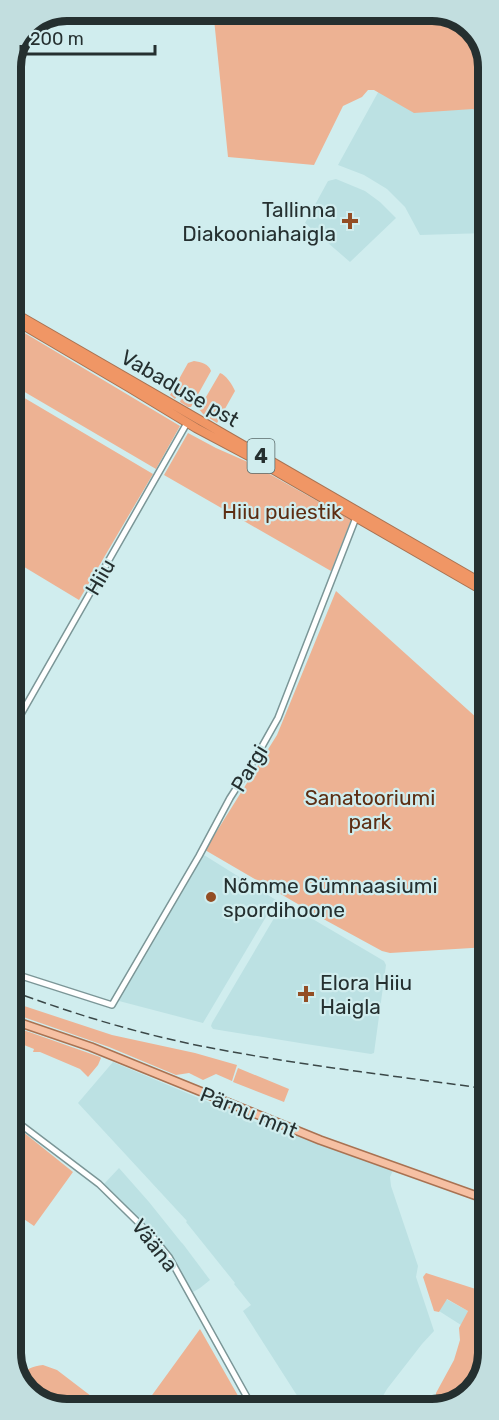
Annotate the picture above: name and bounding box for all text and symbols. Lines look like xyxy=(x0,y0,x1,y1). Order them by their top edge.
scale bar xyxy=(21,18,154,56)
text: 200 m xyxy=(30,28,84,50)
place label: Tallinna Diakooniahaigla xyxy=(182,197,336,246)
marker: Tallinna Diakooniahaigla xyxy=(341,212,359,230)
street label: Vabaduse pst xyxy=(116,344,244,432)
road number: 4 xyxy=(248,439,274,473)
park label: Hiiu puiestik xyxy=(222,499,342,524)
street label: Hiiu xyxy=(80,554,120,600)
street label: Pargi xyxy=(225,740,273,796)
park label: Sanatooriumi park xyxy=(305,785,435,834)
place label: Nõmme Gümnaasiumi spordihoone xyxy=(223,873,438,922)
marker: Nõmme Gümnaasiumi spordihoone xyxy=(204,890,218,904)
place label: Elora Hiiu Haigla xyxy=(320,970,412,1019)
marker: Elora Hiiu Haigla xyxy=(297,985,315,1003)
street label: Pärnu mnt xyxy=(197,1081,301,1143)
street label: Vääna xyxy=(127,1214,183,1276)

